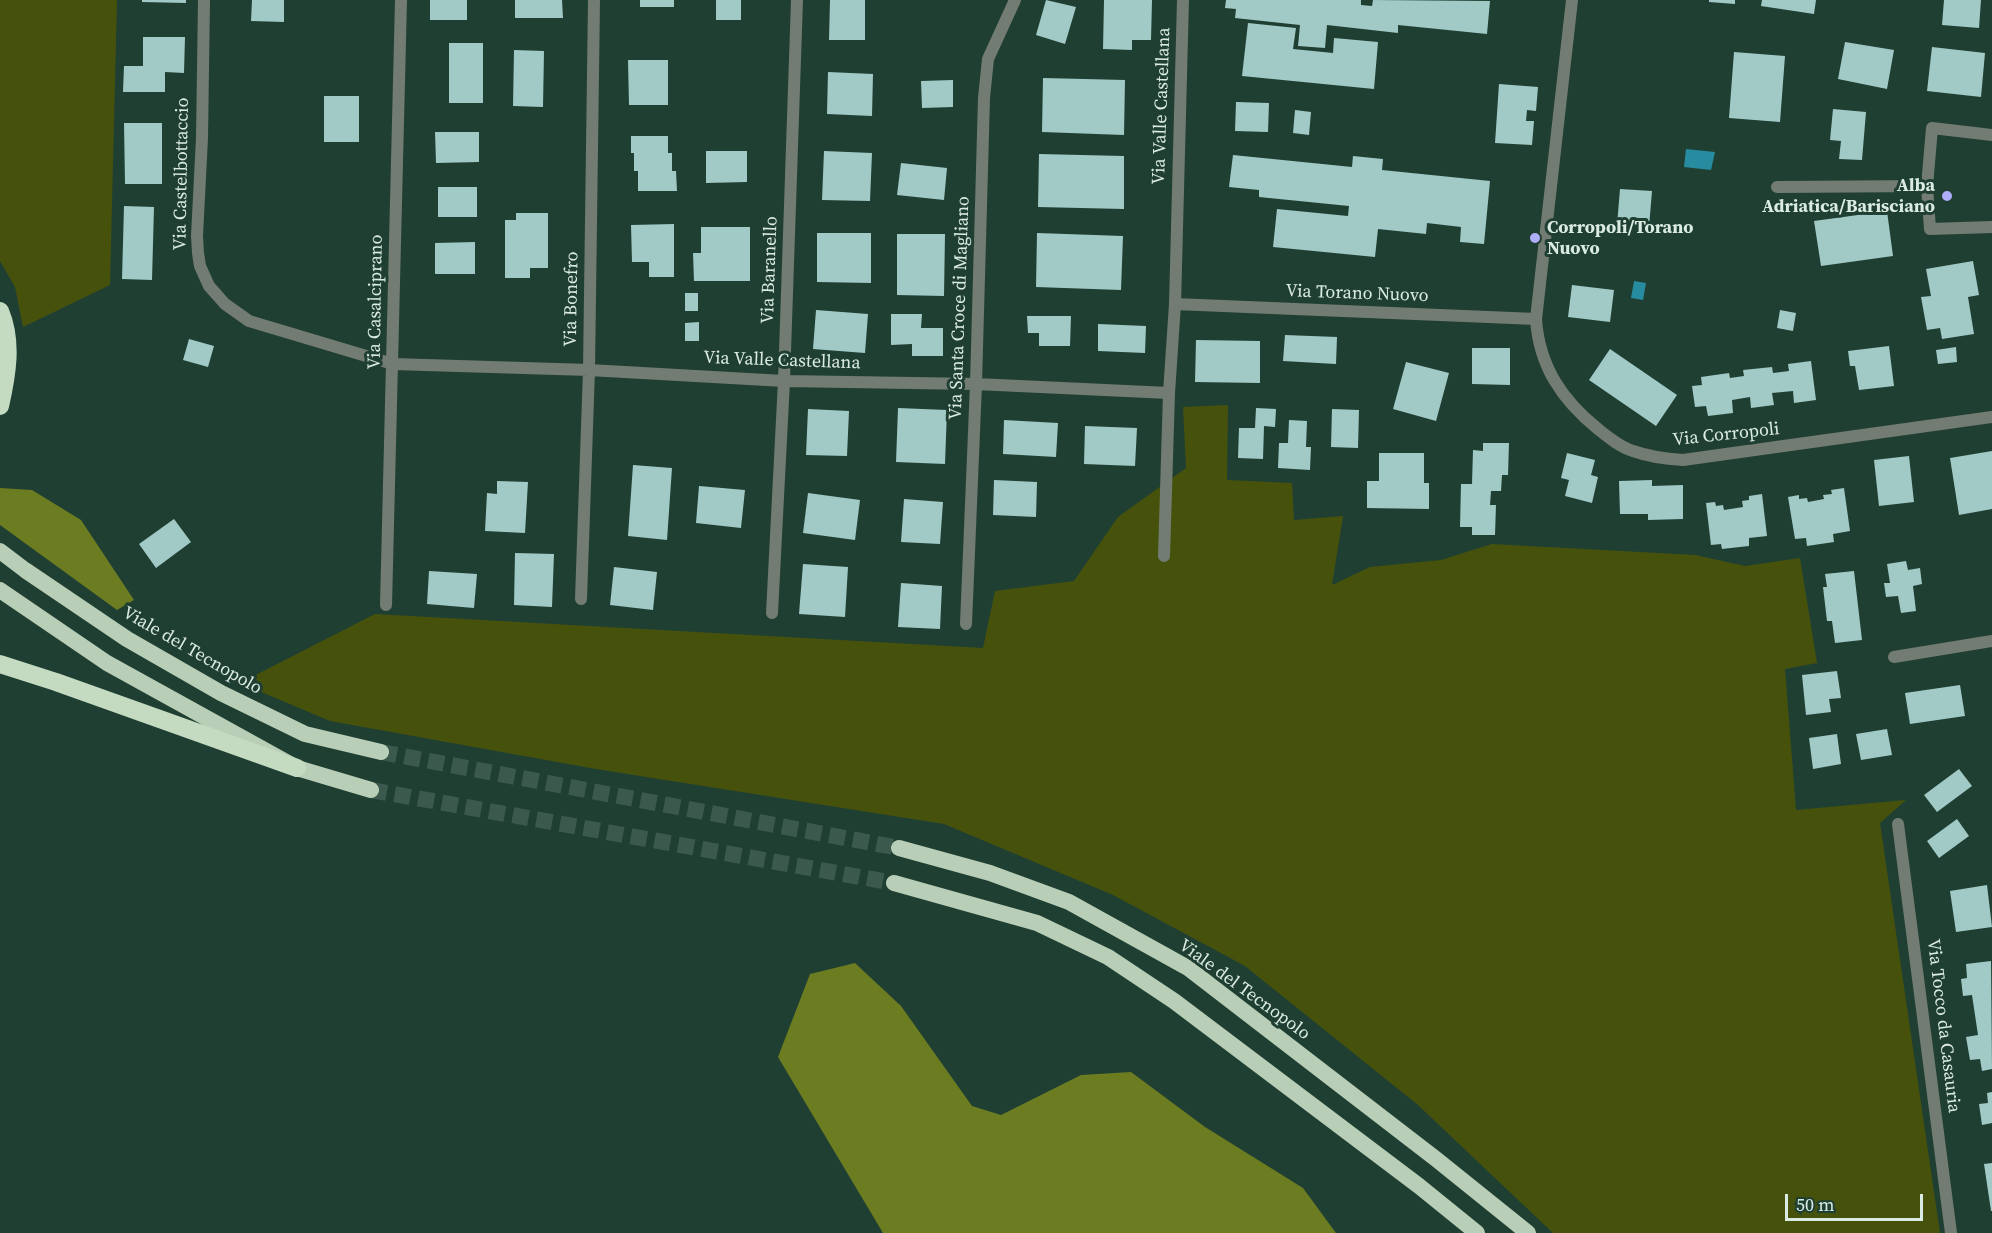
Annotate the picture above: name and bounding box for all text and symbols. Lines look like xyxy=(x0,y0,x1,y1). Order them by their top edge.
street label: Via Valle Castellana xyxy=(1148,27,1176,185)
street label: Via Castelbottaccio xyxy=(170,97,194,251)
place label: Alba Adriatica/Barisciano xyxy=(1762,175,1935,218)
marker: Alba Adriatica/Barisciano xyxy=(1940,189,1954,203)
street label: Via Santa Croce di Magliano xyxy=(945,196,975,420)
street label: Via Baranello xyxy=(757,216,783,324)
place label: Corropoli/Torano Nuovo xyxy=(1547,217,1693,260)
marker: Corropoli/Torano Nuovo xyxy=(1528,231,1542,245)
street label: Via Casalciprano xyxy=(364,234,388,370)
street label: Via Bonefro xyxy=(560,251,584,347)
street label: Via Torano Nuovo xyxy=(1285,281,1429,307)
street label: Via Valle Castellana xyxy=(703,347,861,375)
street label: Via Corropoli xyxy=(1672,419,1780,451)
street label: Viale del Tecnopolo xyxy=(119,602,265,700)
street label: Viale del Tecnopolo xyxy=(1174,935,1314,1045)
street label: Via Tocco da Casauria xyxy=(1922,938,1964,1114)
scale bar xyxy=(1788,1182,1926,1220)
text: 50 m xyxy=(1796,1192,1834,1217)

